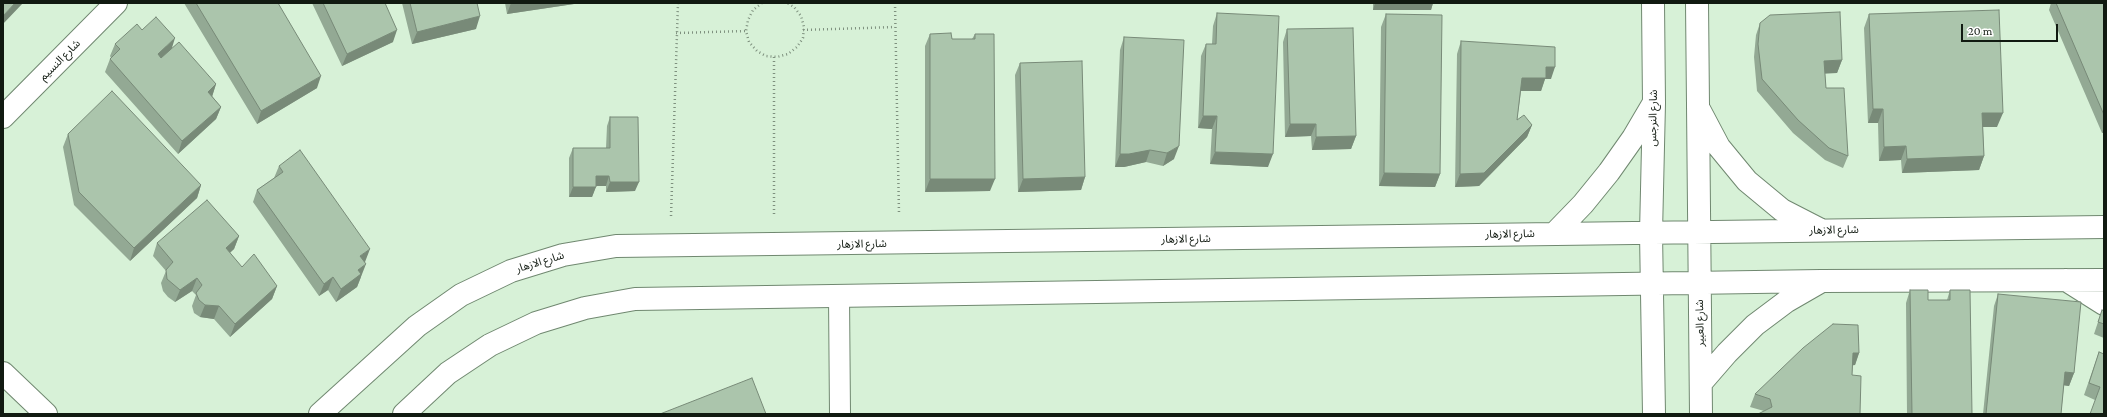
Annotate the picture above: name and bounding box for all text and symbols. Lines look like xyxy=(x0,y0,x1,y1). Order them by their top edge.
scale bar xyxy=(1963,16,2060,42)
text: 20 m xyxy=(1968,24,1992,38)
street label: شارع النسيم xyxy=(37,37,83,83)
street label: شارع النرجس xyxy=(1646,89,1660,147)
street label: شارع الازهار xyxy=(1809,223,1859,237)
street label: شارع الازهار xyxy=(1485,227,1535,241)
street label: شارع الازهار xyxy=(1161,232,1211,246)
street label: شارع الازهار xyxy=(837,237,887,251)
street label: شارع الازهار xyxy=(514,248,566,276)
street label: شارع العبير xyxy=(1693,299,1707,347)

